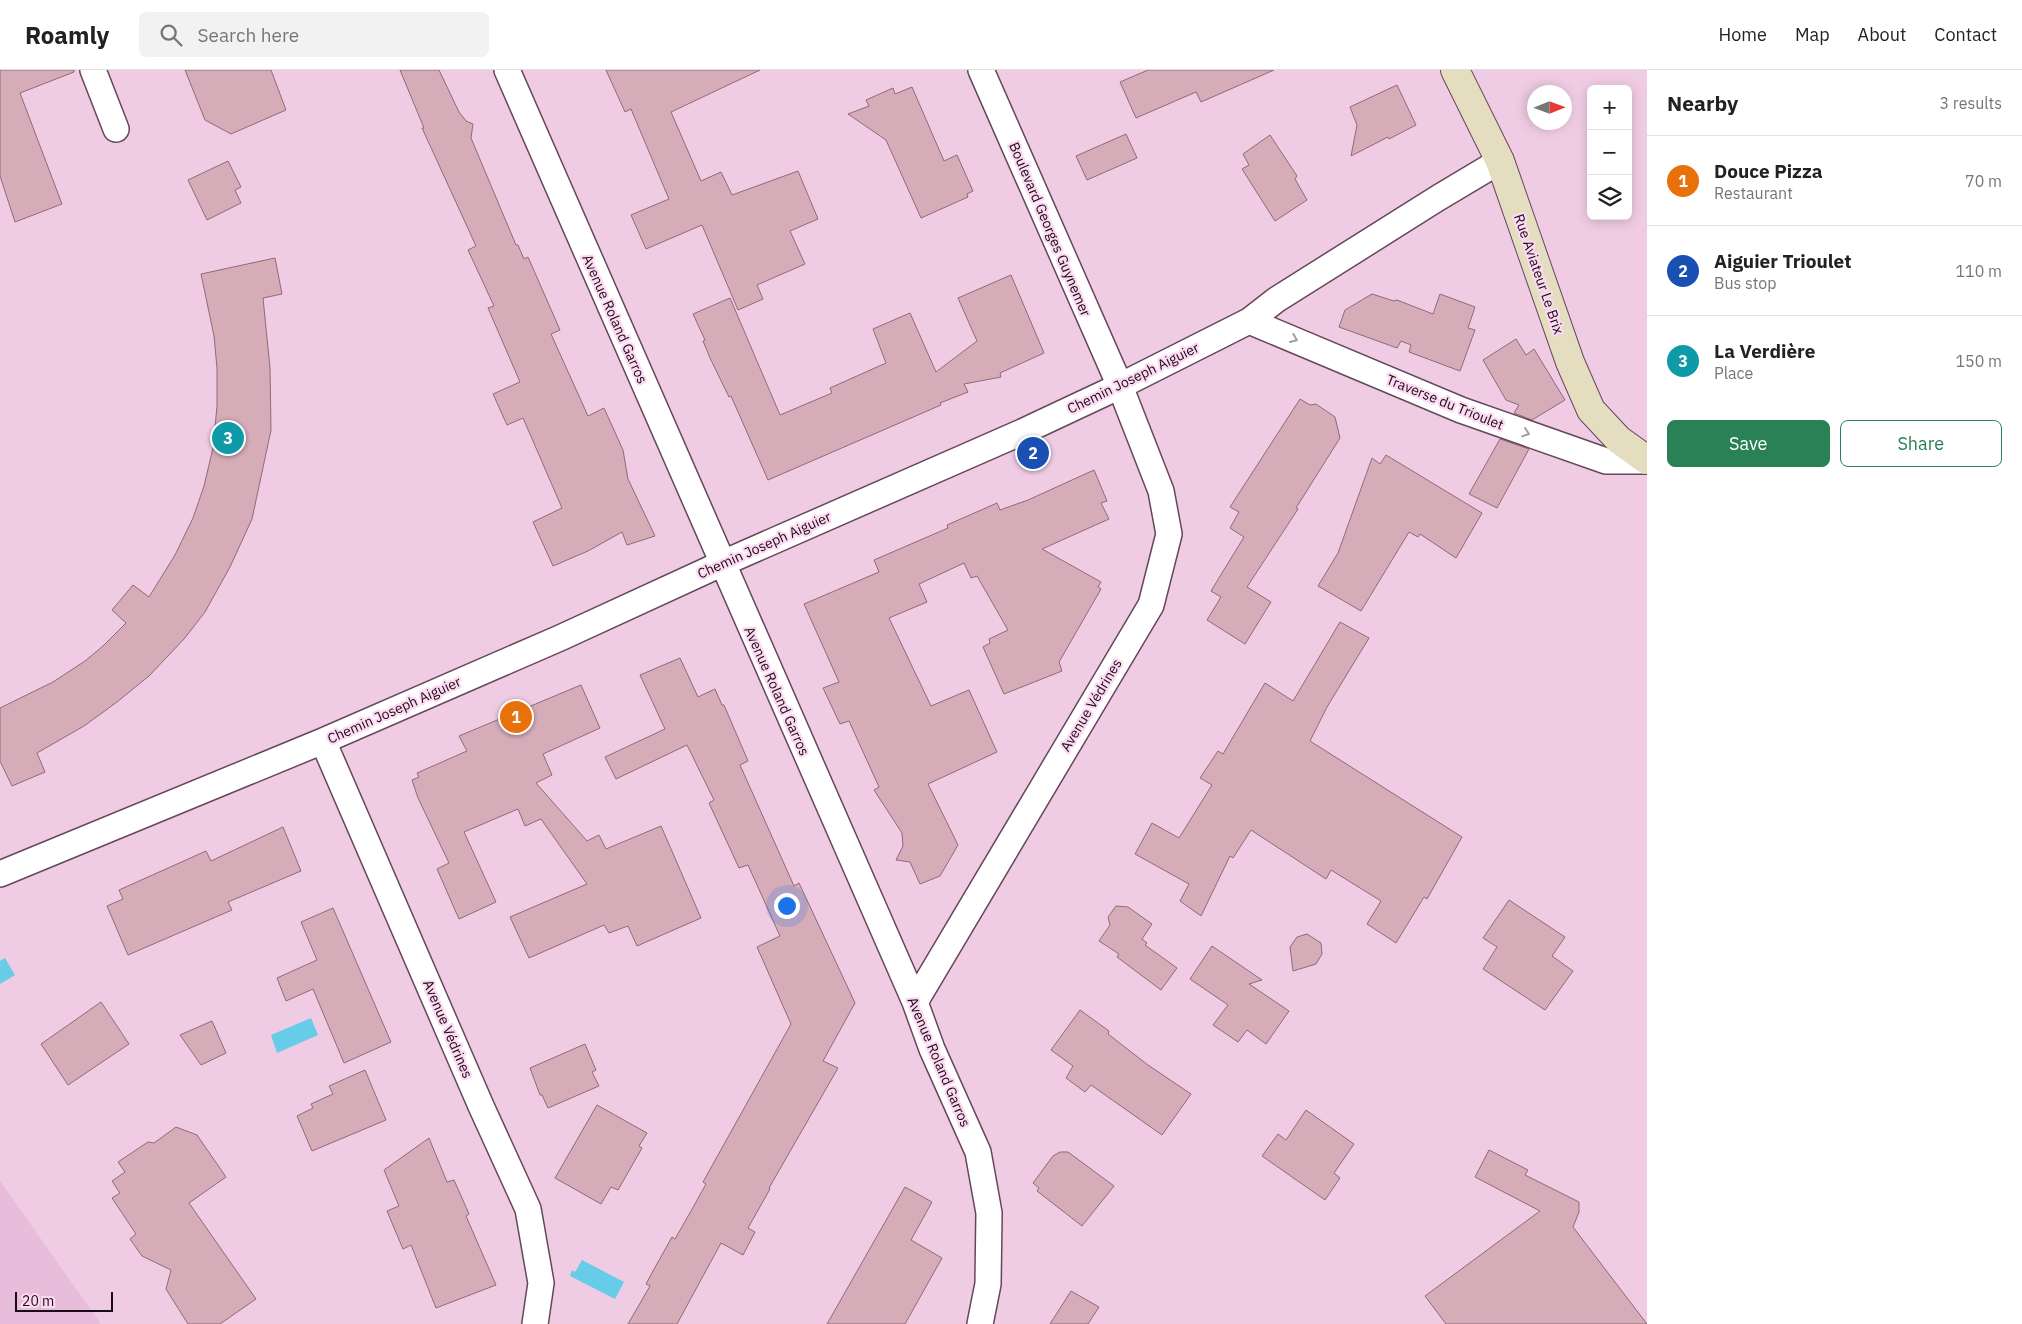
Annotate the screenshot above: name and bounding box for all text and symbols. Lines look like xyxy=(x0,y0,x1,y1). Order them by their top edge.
search box xyxy=(139,12,489,57)
text: Roamly xyxy=(25,19,109,51)
icon: search xyxy=(157,21,185,49)
text: Search here xyxy=(197,23,299,47)
text: Home xyxy=(1719,23,1767,46)
text: Map xyxy=(1795,23,1830,46)
text: About xyxy=(1858,23,1906,46)
text: Contact xyxy=(1934,23,1997,46)
north arrow xyxy=(1527,85,1572,130)
map controls xyxy=(1587,85,1632,220)
button: + xyxy=(1587,85,1632,130)
text: Nearby xyxy=(1667,89,1738,117)
text: 3 results xyxy=(1939,93,2002,113)
button: − xyxy=(1587,130,1632,175)
street label: Boulevard Georges Guynemer xyxy=(1005,139,1095,319)
text: Douce Pizza xyxy=(1714,159,1823,183)
text: 1 xyxy=(1678,171,1688,191)
text: 70 m xyxy=(1965,171,2002,191)
button: layers xyxy=(1587,175,1632,220)
text: Restaurant xyxy=(1714,183,1793,203)
street label: Rue Aviateur Le Brix xyxy=(1510,211,1568,337)
text: Aiguier Trioulet xyxy=(1714,249,1852,273)
street label: Avenue Roland Garros xyxy=(578,252,652,386)
text: 2 xyxy=(1678,261,1688,281)
text: 110 m xyxy=(1955,261,2002,281)
text: Bus stop xyxy=(1714,273,1777,293)
one-way arrow xyxy=(1289,333,1298,344)
street label: Chemin Joseph Aiguier xyxy=(1064,338,1202,418)
text: La Verdière xyxy=(1714,339,1815,363)
text: 3 xyxy=(1678,351,1688,371)
text: 150 m xyxy=(1955,351,2002,371)
text: Place xyxy=(1714,363,1753,383)
street label: Traverse du Trioulet xyxy=(1384,370,1506,434)
pin: 3 xyxy=(212,419,244,457)
button: Save xyxy=(1667,420,1830,467)
button: Share xyxy=(1840,420,2002,467)
one-way arrow xyxy=(1521,427,1529,437)
pin: 2 xyxy=(1017,434,1049,472)
street label: Chemin Joseph Aiguier xyxy=(694,507,834,583)
street label: Avenue Roland Garros xyxy=(740,624,814,758)
street label: Avenue Védrines xyxy=(1056,655,1126,755)
street label: Chemin Joseph Aiguier xyxy=(324,672,464,748)
pin: 1 xyxy=(500,698,532,736)
your location xyxy=(774,893,800,919)
street label: Avenue Védrines xyxy=(419,977,477,1081)
street label: Avenue Roland Garros xyxy=(903,994,975,1130)
scale bar xyxy=(15,1289,112,1312)
text: 20 m xyxy=(22,1292,54,1310)

